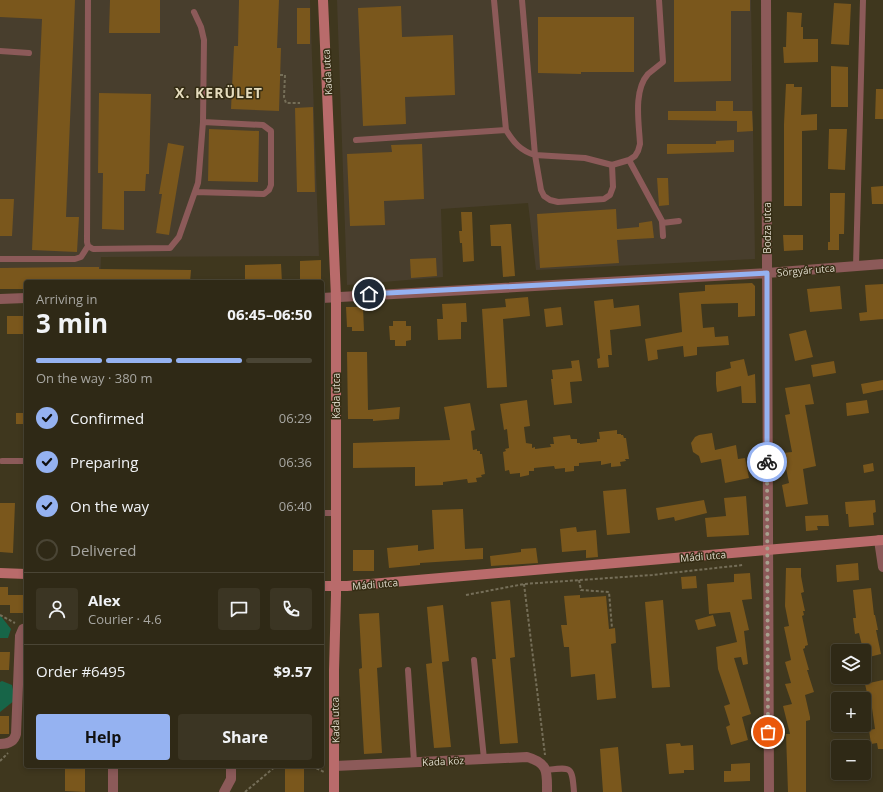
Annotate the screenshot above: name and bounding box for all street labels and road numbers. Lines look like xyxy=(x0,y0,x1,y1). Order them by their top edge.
street label: Kada utca xyxy=(319,49,335,95)
street label: Bodza utca xyxy=(760,202,774,254)
street label: Sörgyár utca xyxy=(776,260,836,280)
street label: Kada utca xyxy=(329,373,343,419)
street label: Mádi utca xyxy=(680,547,726,565)
street label: Mádi utca xyxy=(352,575,398,593)
street label: Kada utca xyxy=(328,697,342,743)
street label: Kada köz xyxy=(422,753,465,769)

